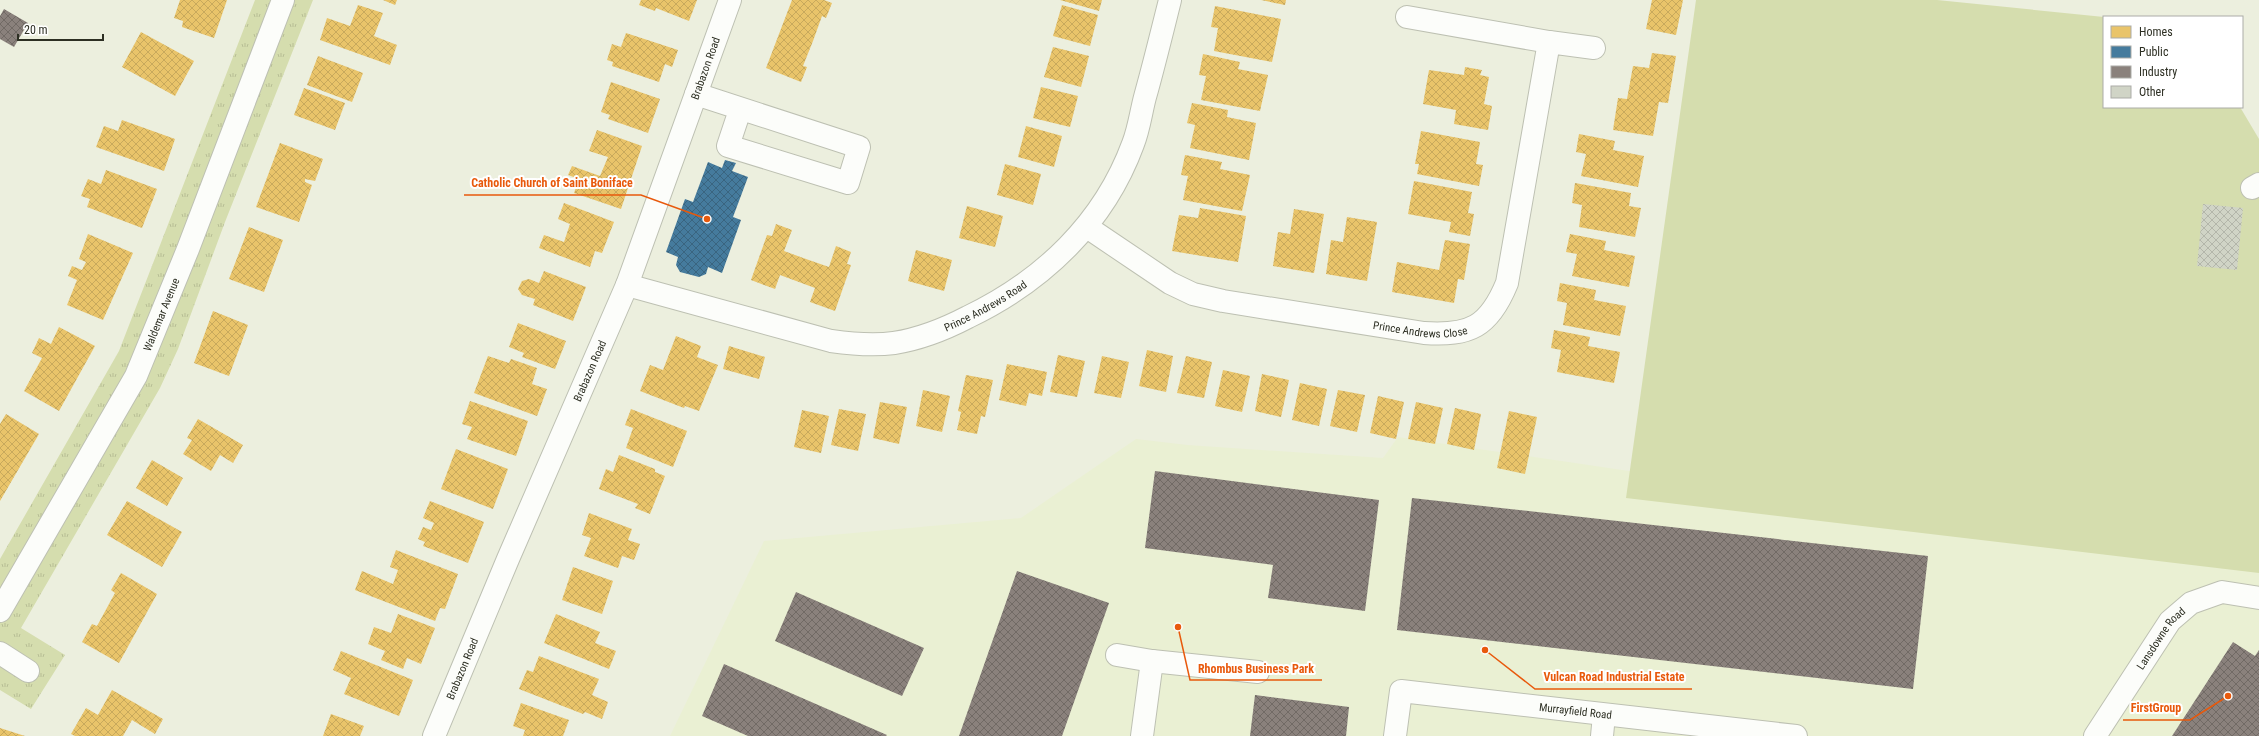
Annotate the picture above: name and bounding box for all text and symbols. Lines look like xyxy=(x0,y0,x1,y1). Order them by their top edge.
scale bar xyxy=(18,16,103,42)
legend xyxy=(2103,16,2243,108)
text: 20 m xyxy=(24,23,48,37)
text: Homes xyxy=(2139,25,2173,39)
street label: Brabazon Road xyxy=(689,35,723,101)
text: Public xyxy=(2139,45,2169,59)
text: Industry xyxy=(2139,65,2177,79)
text: Other xyxy=(2139,85,2165,99)
callout: Catholic Church of Saint Boniface xyxy=(464,171,641,195)
text: Catholic Church of Saint Boniface xyxy=(471,176,633,190)
street label: Waldemar Avenue xyxy=(141,276,182,353)
street label: Prince Andrews Road xyxy=(942,278,1029,334)
street label: Prince Andrews Close xyxy=(1372,319,1469,341)
street label: Brabazon Road xyxy=(571,338,609,404)
street label: Lansdowne Road xyxy=(2134,605,2188,672)
street label: Brabazon Road xyxy=(444,636,481,702)
callout: Rhombus Business Park xyxy=(1190,656,1322,680)
text: Rhombus Business Park xyxy=(1198,662,1314,676)
callout: Vulcan Road Industrial Estate xyxy=(1535,665,1692,689)
text: Vulcan Road Industrial Estate xyxy=(1543,670,1685,684)
callout: FirstGroup xyxy=(2123,696,2190,720)
street label: Murrayfield Road xyxy=(1538,701,1612,722)
text: FirstGroup xyxy=(2131,701,2181,715)

